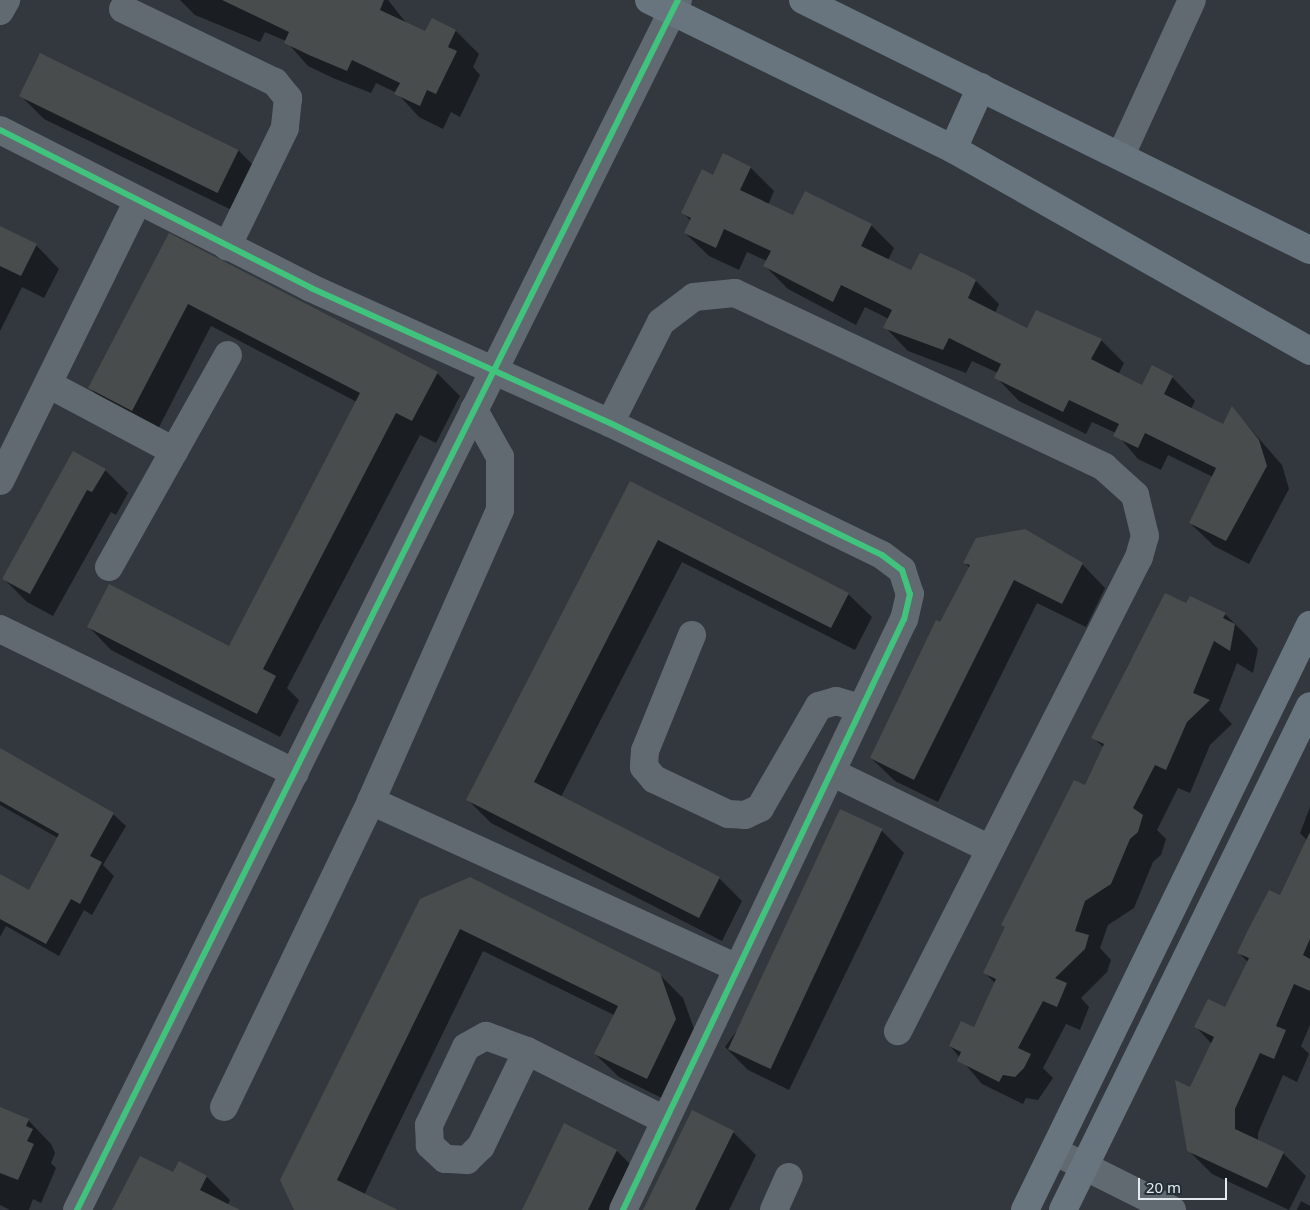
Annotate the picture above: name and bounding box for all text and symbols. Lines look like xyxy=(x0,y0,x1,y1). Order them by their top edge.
scale bar xyxy=(1140,1168,1229,1200)
text: 20 m xyxy=(1146,1177,1181,1197)

